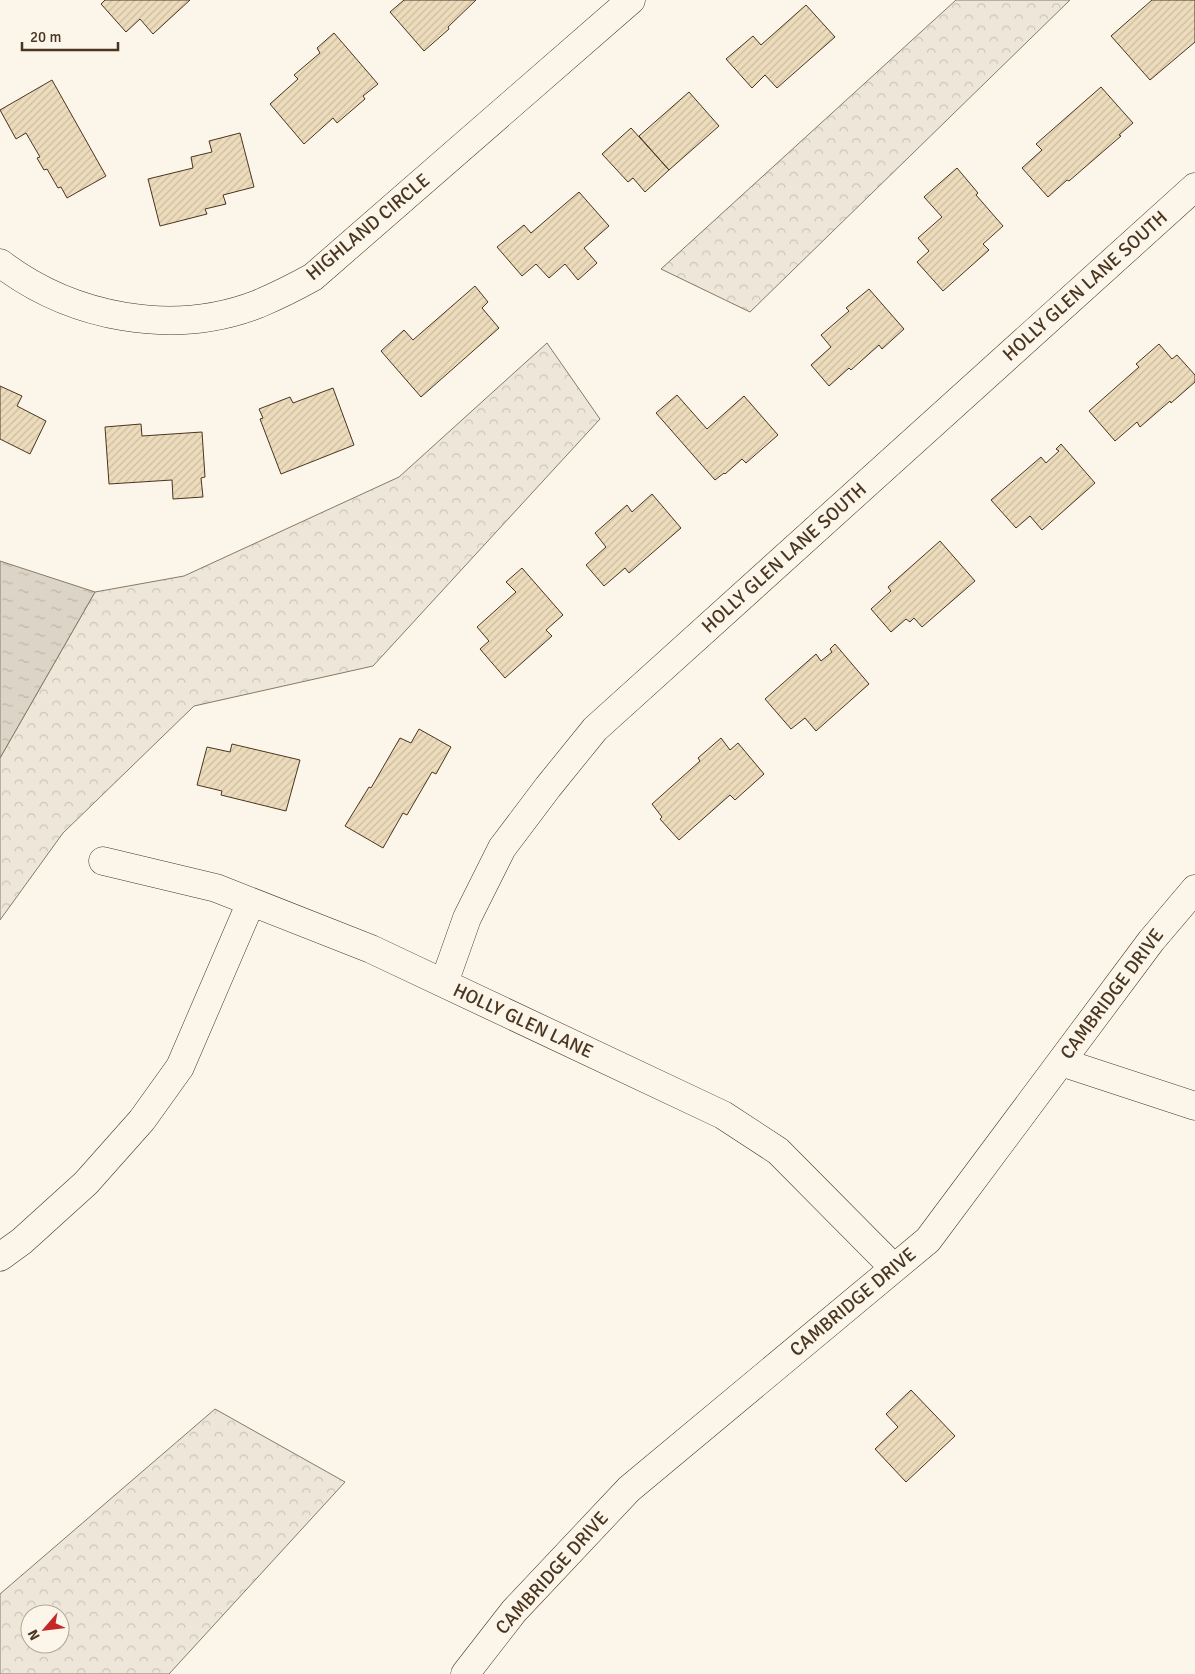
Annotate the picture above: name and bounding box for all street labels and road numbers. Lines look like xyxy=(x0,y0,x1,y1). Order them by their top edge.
street label: HIGHLAND CIRCLE xyxy=(301,168,435,286)
street label: HOLLY GLEN LANE SOUTH xyxy=(998,206,1172,366)
street label: HOLLY GLEN LANE SOUTH xyxy=(697,478,871,638)
street label: CAMBRIDGE DRIVE xyxy=(1055,924,1169,1064)
street label: HOLLY GLEN LANE xyxy=(449,978,597,1064)
street label: CAMBRIDGE DRIVE xyxy=(785,1242,921,1362)
street label: CAMBRIDGE DRIVE xyxy=(490,1507,614,1639)

